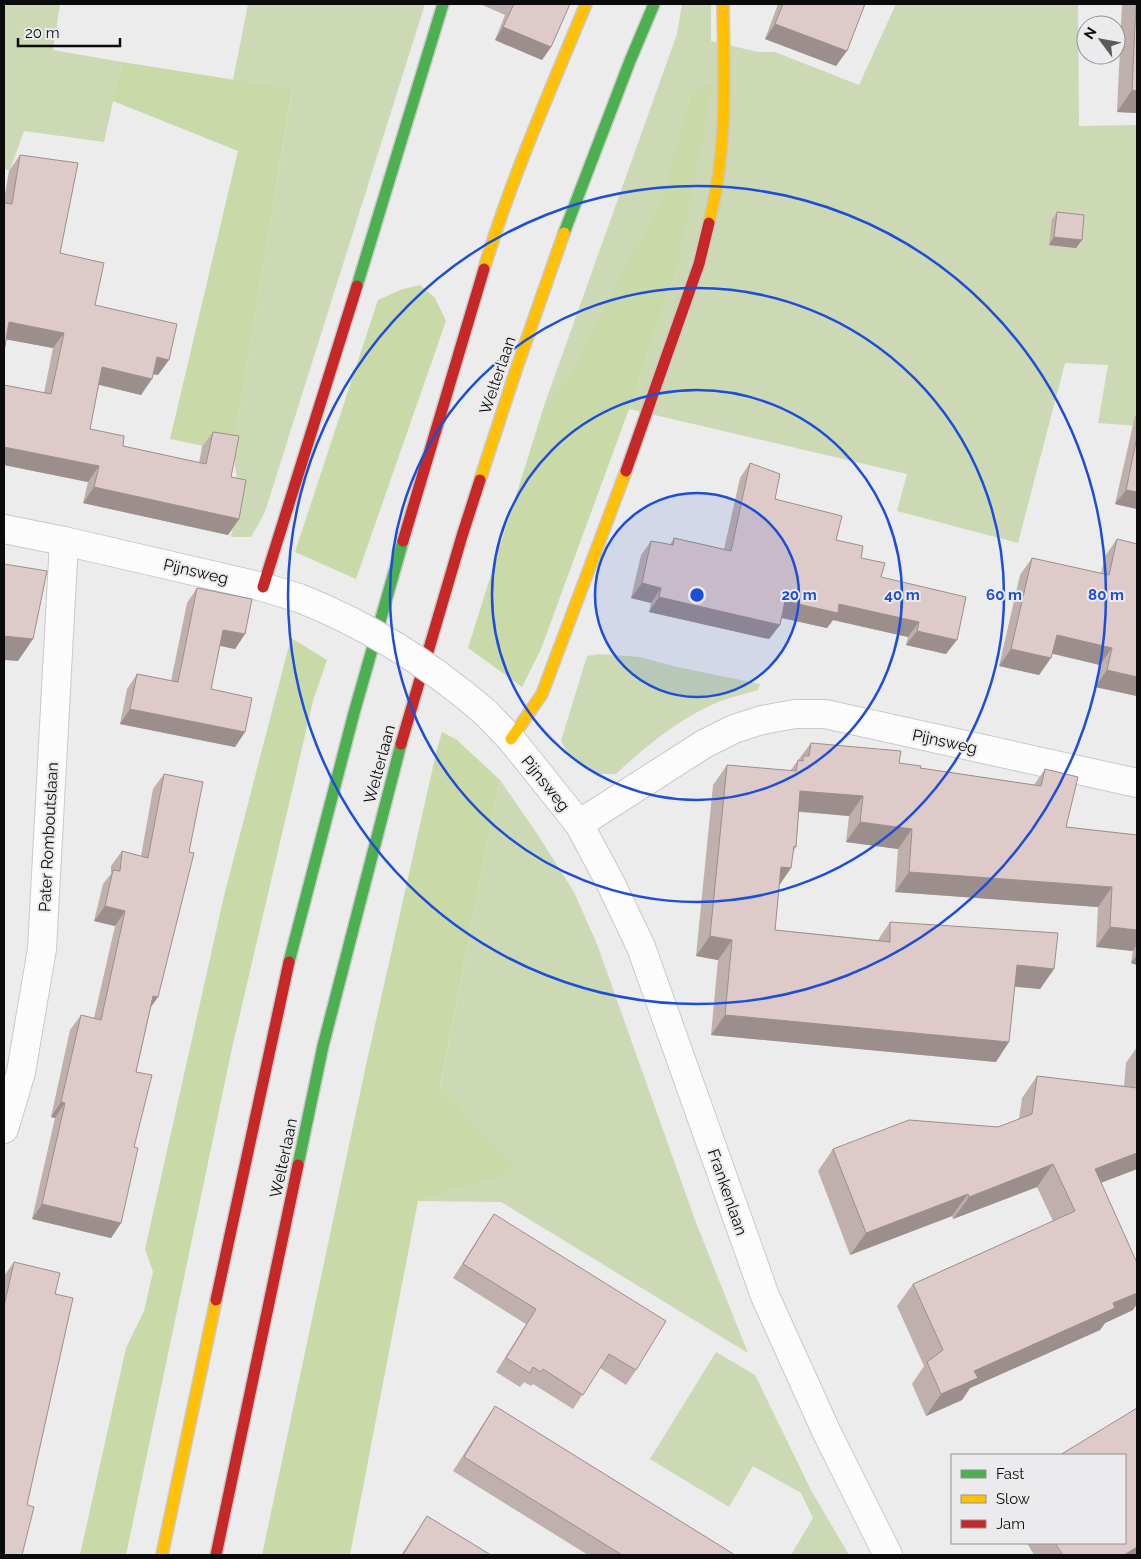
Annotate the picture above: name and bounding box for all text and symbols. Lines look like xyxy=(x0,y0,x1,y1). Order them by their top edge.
scale bar xyxy=(18,15,120,47)
north arrow xyxy=(1076,15,1126,65)
text: 20 m xyxy=(25,24,60,42)
text: N xyxy=(1080,24,1100,42)
street label: Welterlaan xyxy=(475,334,520,416)
street label: Pijnsweg xyxy=(162,555,230,588)
centre of rings xyxy=(688,586,706,604)
text: 20 m xyxy=(781,586,817,604)
text: 40 m xyxy=(884,586,920,604)
text: 60 m xyxy=(986,586,1022,604)
text: 80 m xyxy=(1088,586,1124,604)
street label: Welterlaan xyxy=(360,723,399,806)
street label: Pijnsweg xyxy=(911,725,979,758)
street label: Pijnsweg xyxy=(517,752,574,815)
street label: Pater Romboutslaan xyxy=(35,762,62,912)
street label: Welterlaan xyxy=(266,1117,301,1200)
street label: Frankenlaan xyxy=(704,1146,751,1238)
legend xyxy=(951,1454,1126,1544)
text: Fast xyxy=(996,1465,1024,1483)
text: Slow xyxy=(996,1490,1030,1508)
text: Jam xyxy=(996,1515,1025,1533)

